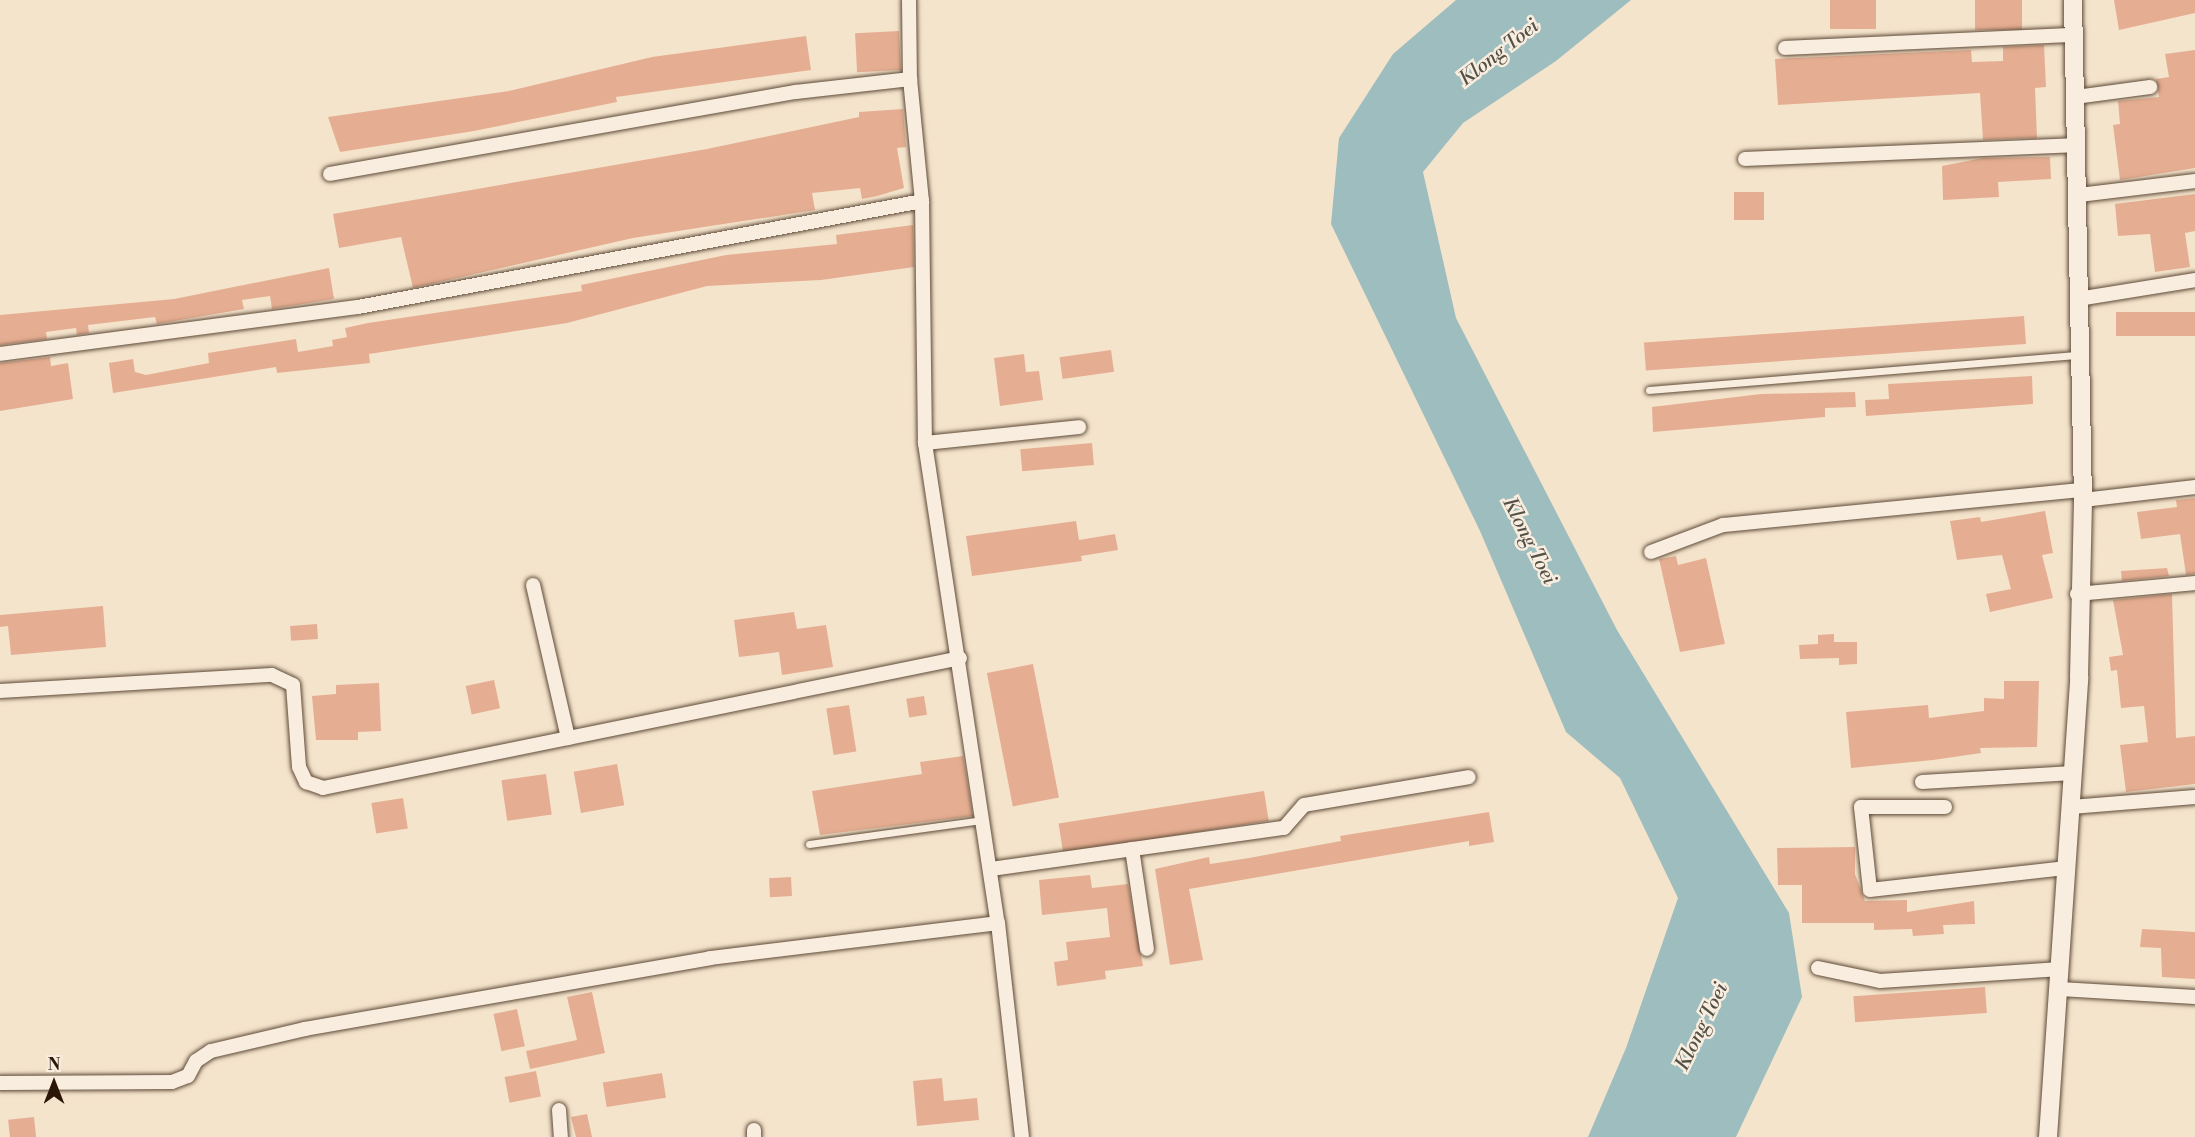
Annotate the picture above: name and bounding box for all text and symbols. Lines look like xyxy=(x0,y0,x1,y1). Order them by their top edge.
water label: Klong Toei xyxy=(1454,14,1544,92)
water label: Klong Toei xyxy=(1497,493,1561,589)
water label: Klong Toei xyxy=(1670,979,1734,1075)
north arrow xyxy=(24,1053,84,1113)
text: N xyxy=(48,1055,60,1075)

